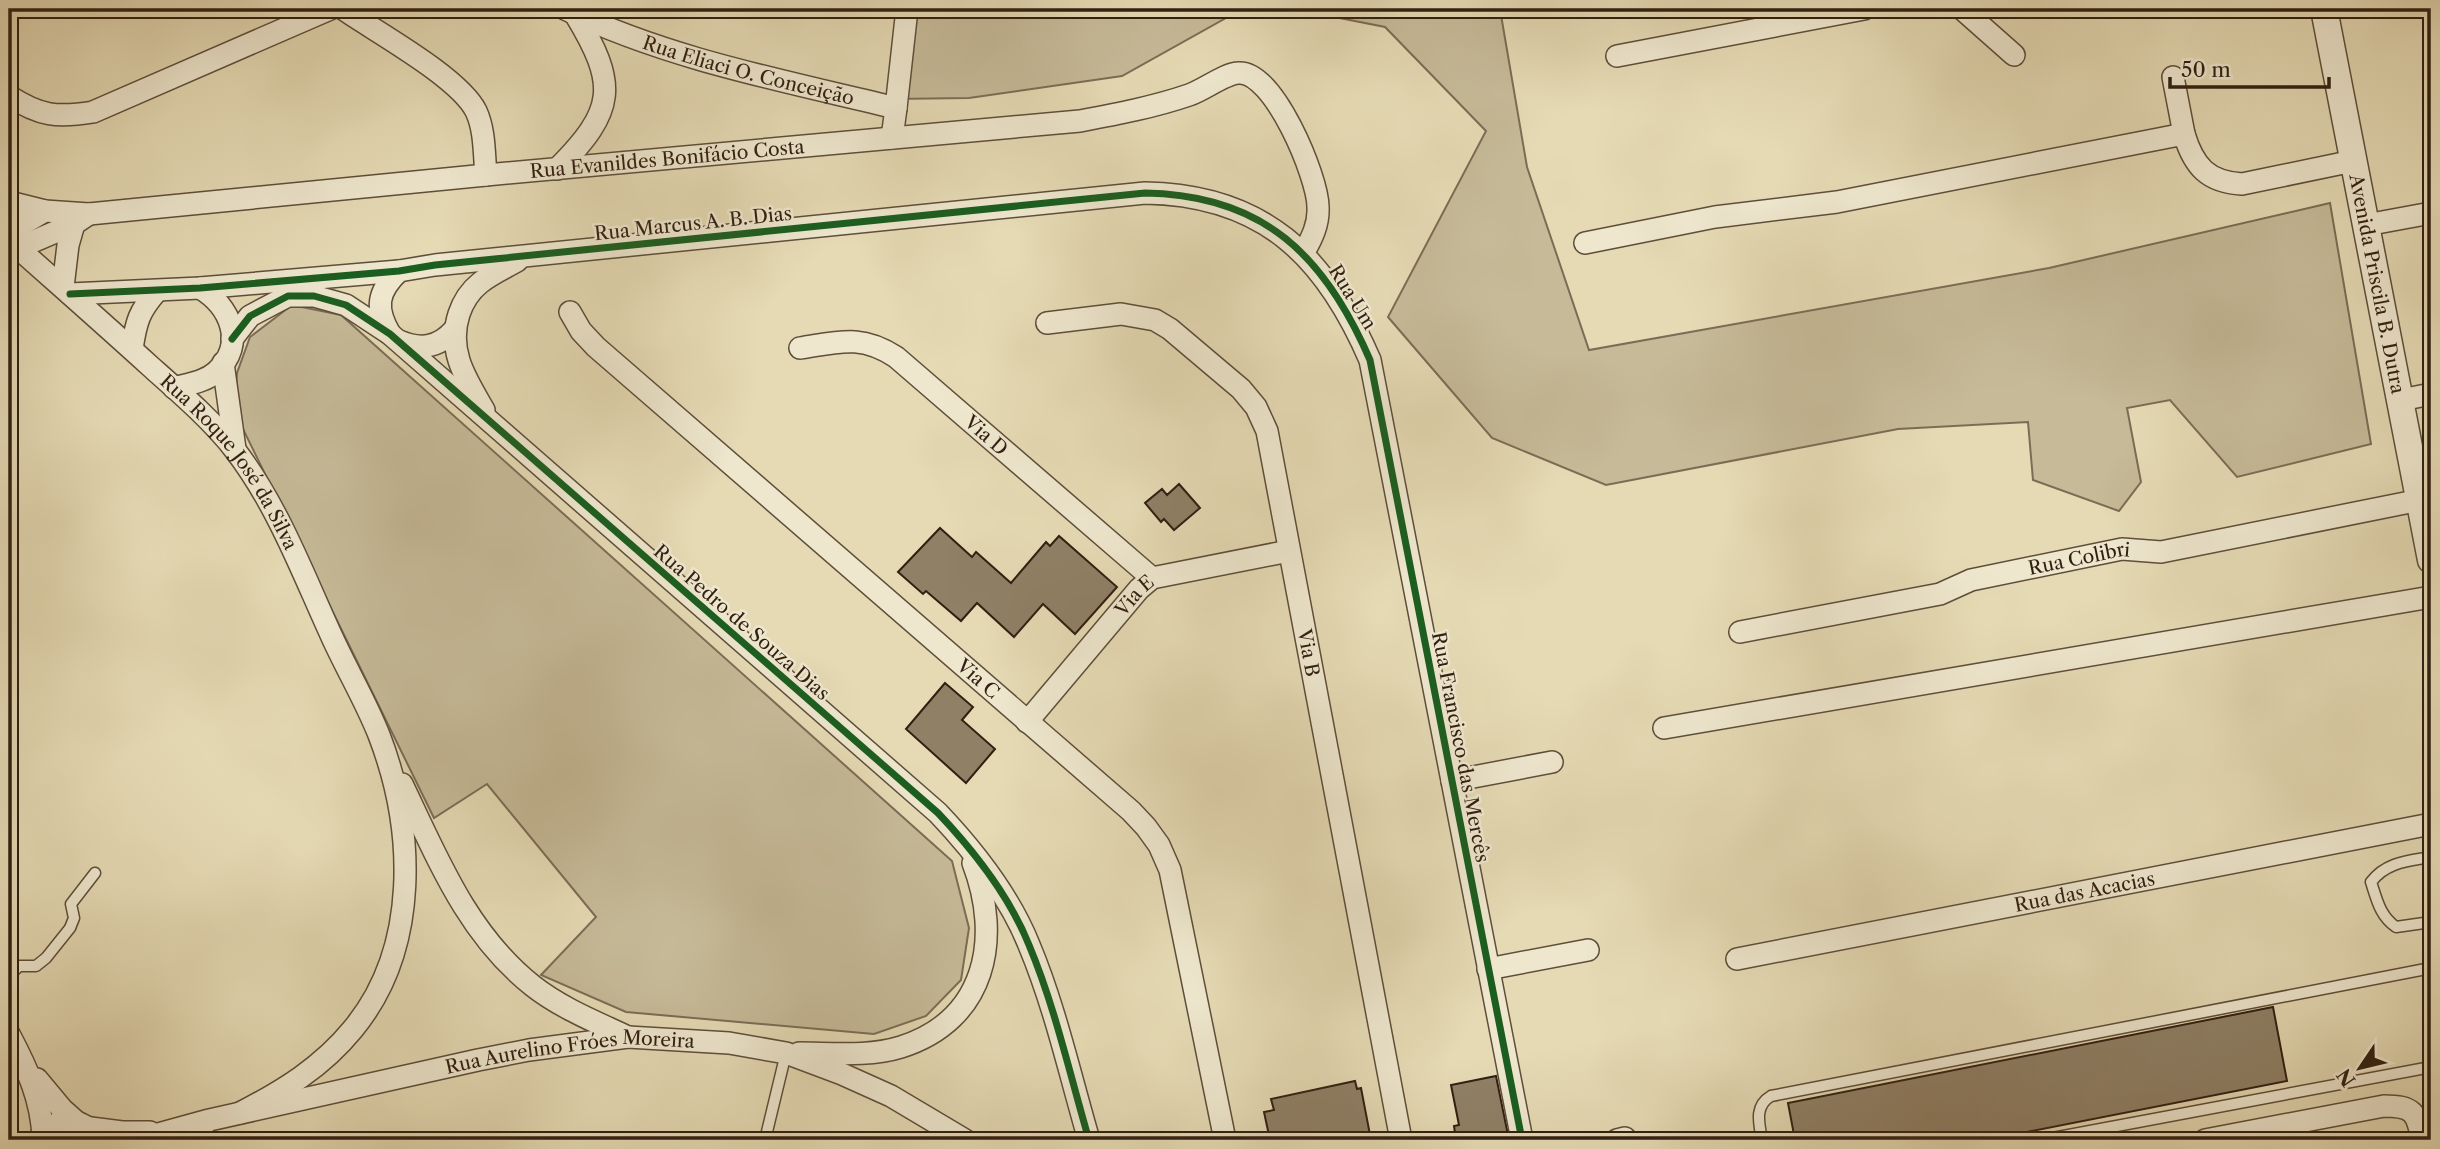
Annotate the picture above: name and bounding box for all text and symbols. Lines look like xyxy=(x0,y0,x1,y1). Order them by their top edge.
street label: Rua Eliaci O. Conceição xyxy=(640,31,857,110)
scale bar xyxy=(2170,46,2330,90)
text: 50 m xyxy=(2181,57,2231,82)
street label: Rua Evanildes Bonifácio Costa xyxy=(529,135,805,183)
street label: Avenida Priscila B. Dutra xyxy=(2344,171,2409,396)
street label: Rua Marcus A. B. Dias xyxy=(593,202,793,245)
street label: Rua Um xyxy=(1324,261,1382,334)
street label: Rua Roque José da Silva xyxy=(155,370,302,554)
street label: Via D xyxy=(959,410,1012,460)
street label: Rua Colibri xyxy=(2026,538,2131,580)
street label: Rua Pedro de Souza Dias xyxy=(649,540,834,705)
street label: Via E xyxy=(1110,570,1159,622)
street label: Via B xyxy=(1293,626,1324,678)
street label: Rua Francisco das Mercês xyxy=(1427,630,1494,864)
street label: Via C xyxy=(951,654,1004,704)
street label: Rua das Acacias xyxy=(2012,867,2157,917)
street label: Rua Aurelino Fróes Moreira xyxy=(443,1026,695,1079)
north arrow xyxy=(2324,1034,2394,1104)
text: N xyxy=(2332,1064,2361,1091)

